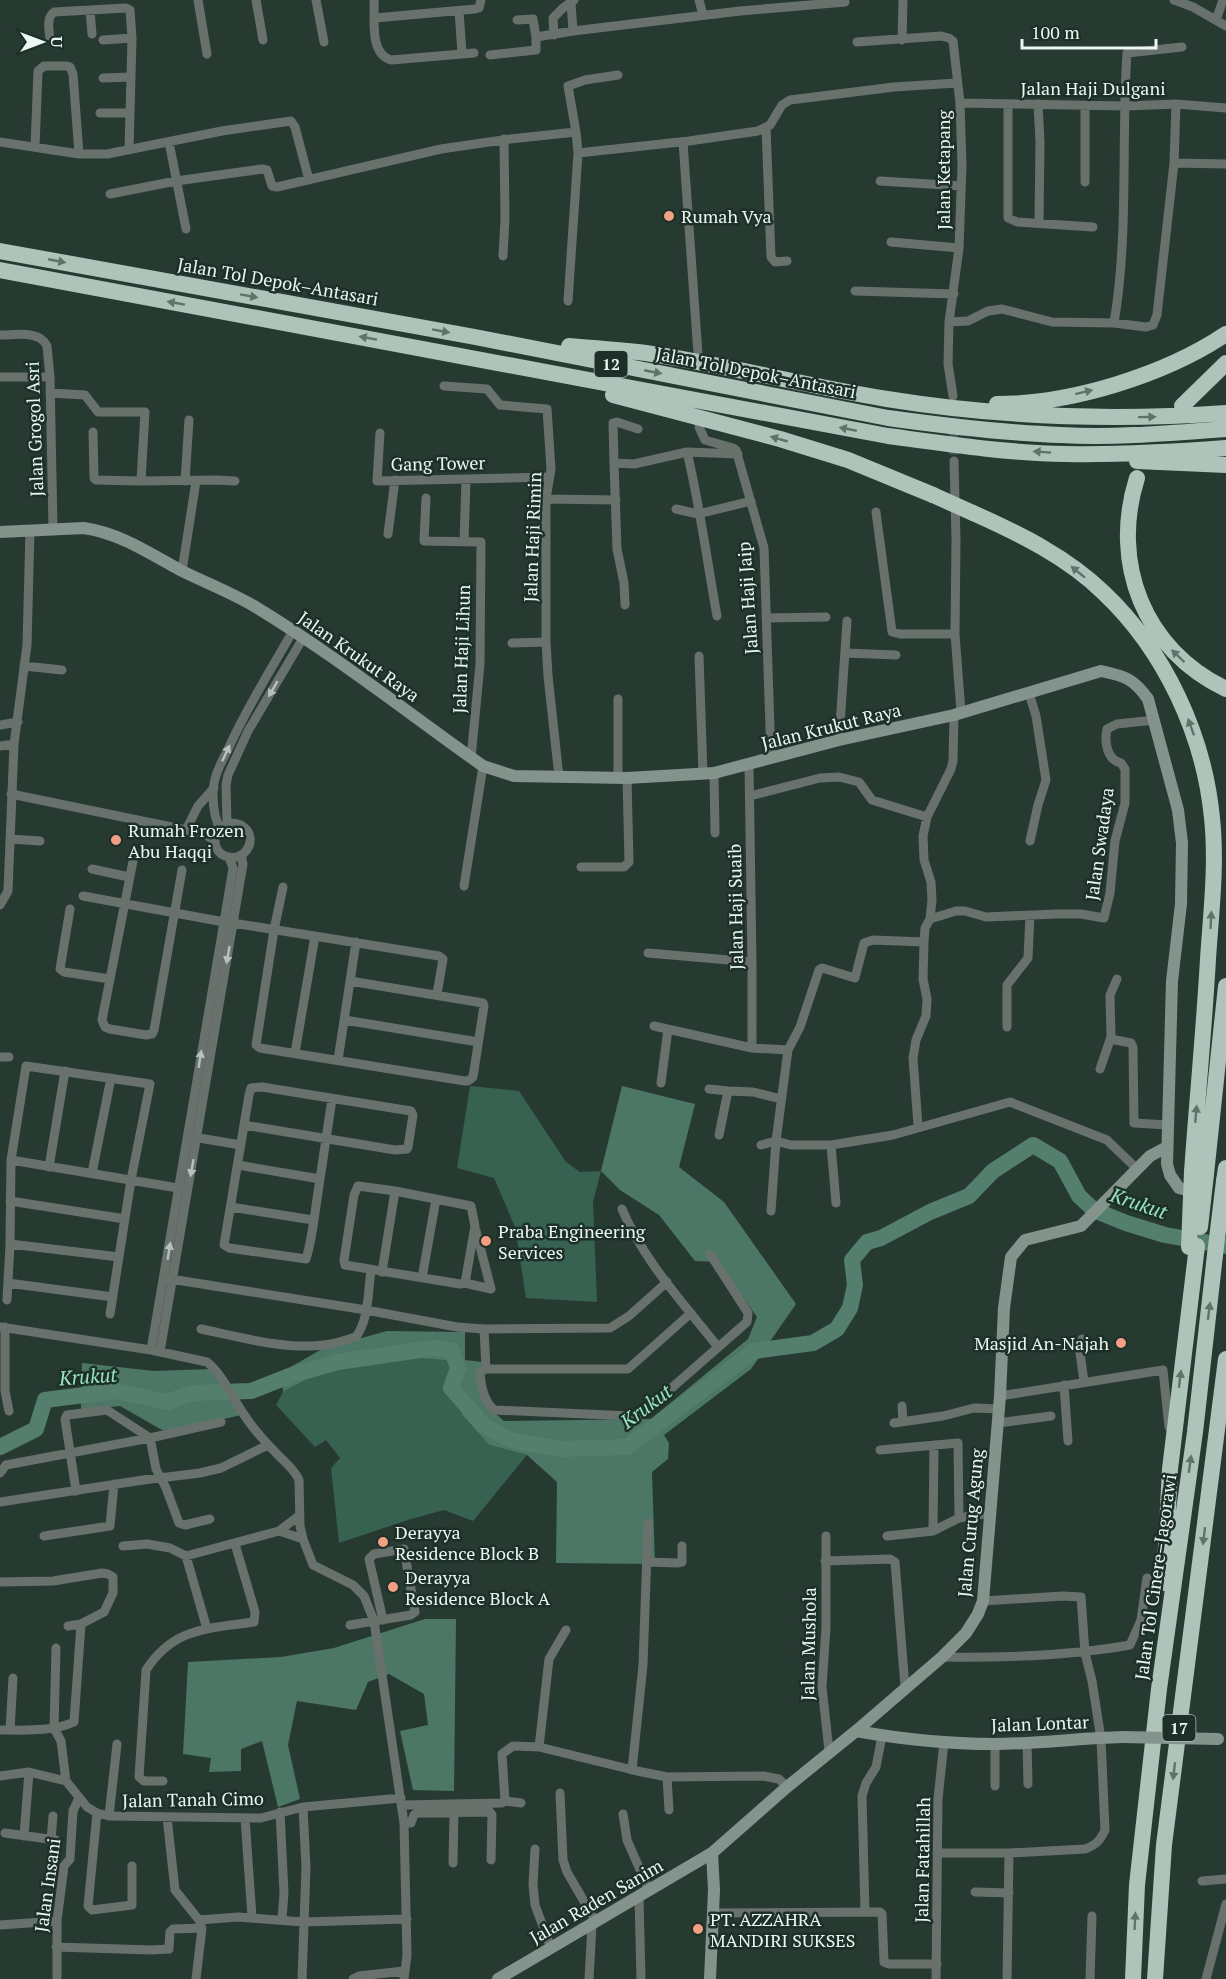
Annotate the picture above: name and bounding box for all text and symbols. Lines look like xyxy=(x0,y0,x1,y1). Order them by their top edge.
north arrow xyxy=(12,12,72,72)
scale bar xyxy=(1022,12,1156,50)
text: 100 m xyxy=(1031,20,1080,44)
text: U xyxy=(46,36,68,48)
street label: Jalan Haji Dulgani xyxy=(1020,76,1166,100)
street label: Jalan Ketapang xyxy=(931,110,955,230)
place label: Rumah Vya xyxy=(681,204,772,228)
marker: Rumah Vya xyxy=(662,209,676,223)
street label: Jalan Tol Depok–Antasari xyxy=(176,251,380,311)
one-way arrow xyxy=(48,257,67,266)
one-way arrow xyxy=(240,292,259,301)
one-way arrow xyxy=(166,298,185,307)
one-way arrow xyxy=(432,326,451,335)
one-way arrow xyxy=(358,333,377,342)
street label: Jalan Tol Depok–Antasari xyxy=(654,341,858,403)
road number: 12 xyxy=(594,351,628,377)
street label: Jalan Grogol Asri xyxy=(20,361,48,497)
one-way arrow xyxy=(644,368,663,377)
one-way arrow xyxy=(1075,387,1093,397)
one-way arrow xyxy=(1138,412,1157,422)
one-way arrow xyxy=(839,424,858,433)
one-way arrow xyxy=(770,433,788,443)
one-way arrow xyxy=(1032,448,1051,457)
street label: Gang Tower xyxy=(390,450,486,476)
street label: Jalan Haji Rimin xyxy=(518,471,546,603)
street label: Jalan Haji Jaip xyxy=(731,541,763,655)
one-way arrow xyxy=(1070,565,1086,578)
street label: Jalan Haji Lihun xyxy=(447,584,475,714)
street label: Jalan Krukut Raya xyxy=(294,605,424,707)
one-way arrow xyxy=(1172,649,1186,663)
one-way arrow xyxy=(268,680,278,697)
street label: Jalan Krukut Raya xyxy=(759,697,903,755)
one-way arrow xyxy=(1185,718,1195,736)
one-way arrow xyxy=(222,744,231,761)
street label: Jalan Swadaya xyxy=(1079,786,1119,902)
place label: Rumah Frozen Abu Haqqi xyxy=(128,818,244,863)
marker: Rumah Frozen Abu Haqqi xyxy=(109,833,123,847)
street label: Jalan Haji Suaib xyxy=(722,843,748,970)
one-way arrow xyxy=(1206,910,1215,929)
one-way arrow xyxy=(223,945,232,964)
one-way arrow xyxy=(196,1049,205,1068)
one-way arrow xyxy=(1191,1104,1201,1123)
one-way arrow xyxy=(187,1158,196,1177)
water label: Krukut xyxy=(1106,1180,1172,1226)
place label: Praba Engineering Services xyxy=(498,1219,646,1264)
marker: Praba Engineering Services xyxy=(479,1234,493,1248)
one-way arrow xyxy=(164,1242,173,1261)
one-way arrow xyxy=(1204,1302,1214,1321)
place label: Masjid An-Najah xyxy=(974,1331,1109,1355)
marker: Masjid An-Najah xyxy=(1114,1336,1128,1350)
water label: Krukut xyxy=(57,1360,119,1392)
one-way arrow xyxy=(1175,1369,1185,1388)
water label: Krukut xyxy=(614,1377,678,1435)
street label: Jalan Curug Agung xyxy=(952,1447,988,1598)
one-way arrow xyxy=(1186,1455,1195,1474)
street label: Jalan Tol Cinere–Jagorawi xyxy=(1129,1472,1181,1682)
place label: Derayya Residence Block B xyxy=(395,1520,539,1565)
one-way arrow xyxy=(1199,1526,1209,1545)
marker: Derayya Residence Block B xyxy=(376,1535,390,1549)
place label: Derayya Residence Block A xyxy=(405,1565,551,1610)
marker: Derayya Residence Block A xyxy=(386,1580,400,1594)
street label: Jalan Mushola xyxy=(795,1587,821,1701)
street label: Jalan Lontar xyxy=(991,1709,1089,1737)
road number: 17 xyxy=(1162,1715,1196,1741)
one-way arrow xyxy=(1169,1761,1178,1780)
street label: Jalan Tanah Cimo xyxy=(122,1786,264,1812)
street label: Jalan Fatahillah xyxy=(909,1796,935,1923)
street label: Jalan Insani xyxy=(29,1836,65,1934)
street label: Jalan Raden Sanim xyxy=(525,1853,667,1949)
place label: PT. AZZAHRA MANDIRI SUKSES xyxy=(710,1907,855,1952)
one-way arrow xyxy=(1131,1911,1140,1930)
marker: PT. AZZAHRA MANDIRI SUKSES xyxy=(691,1922,705,1936)

